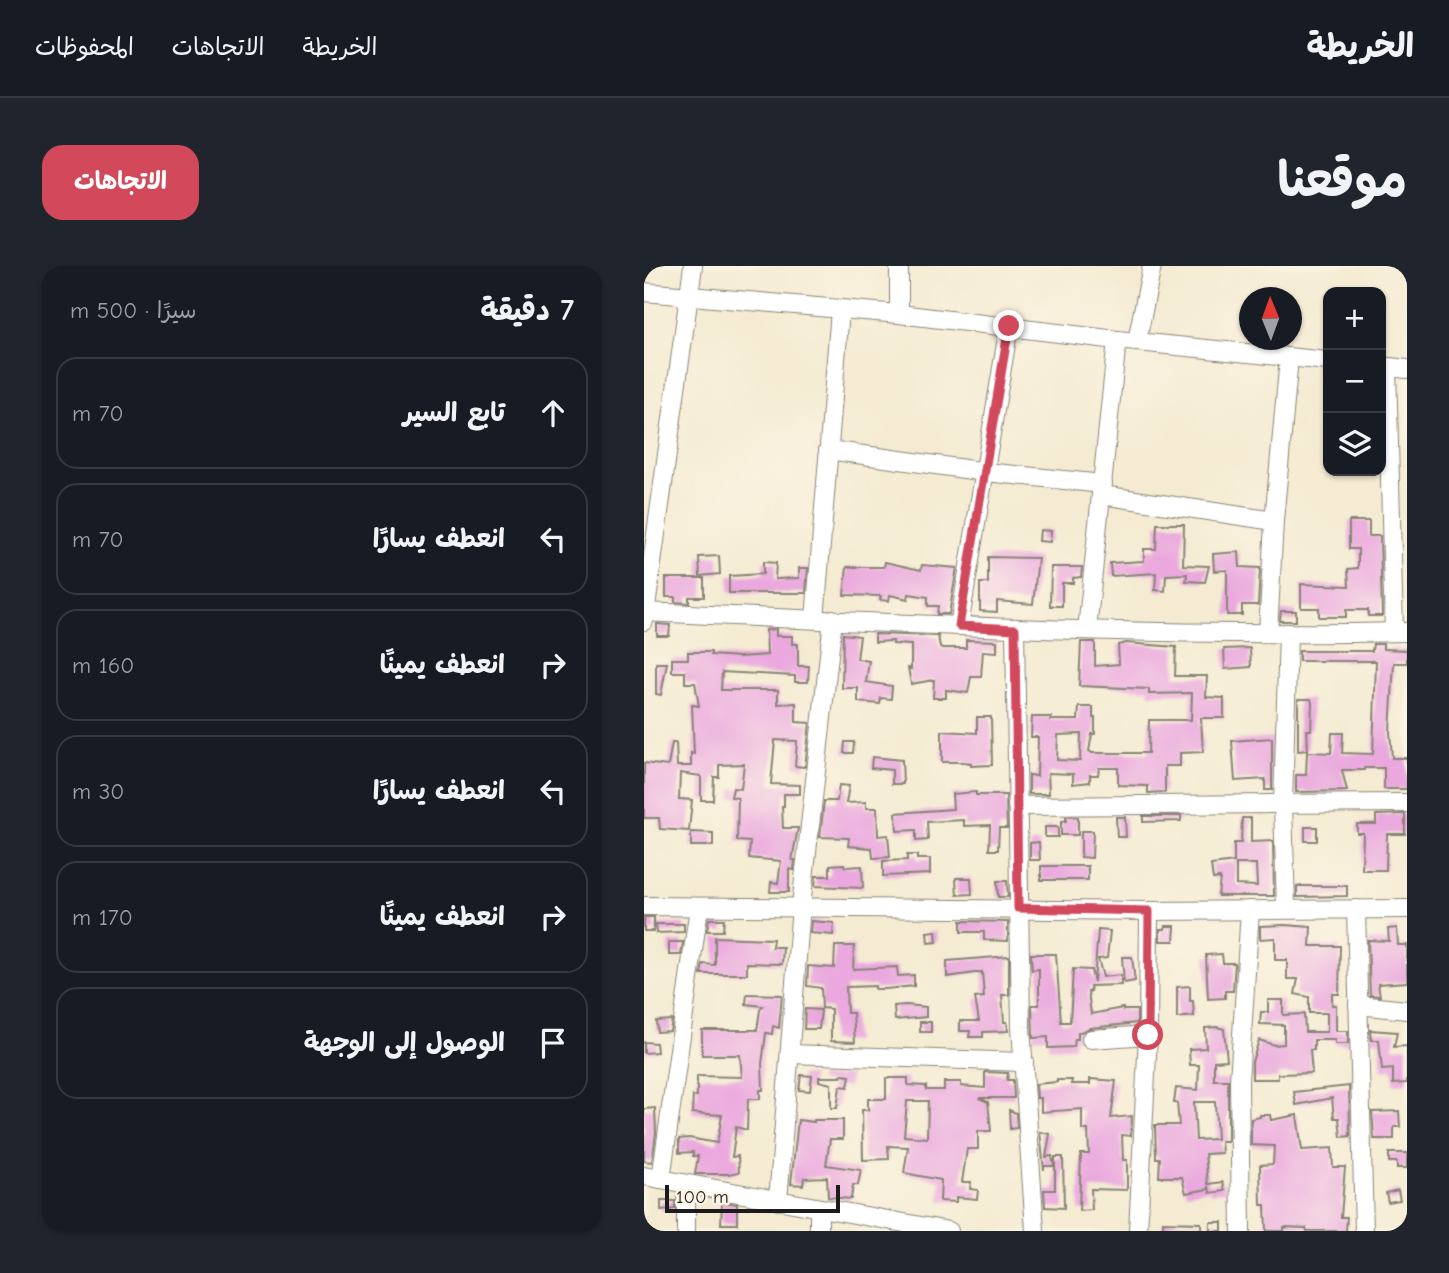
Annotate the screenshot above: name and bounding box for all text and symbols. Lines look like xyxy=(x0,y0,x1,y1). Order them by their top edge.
text: الخريطة xyxy=(1307,27,1414,65)
text: المحفوظات xyxy=(35,33,134,61)
text: الاتجاهات xyxy=(172,33,265,61)
text: الخريطة xyxy=(303,33,377,61)
button: الاتجاهات xyxy=(42,145,199,220)
text: موقعنا xyxy=(1277,152,1407,208)
north arrow xyxy=(1239,287,1302,350)
map controls xyxy=(1323,287,1386,476)
button: + xyxy=(1323,287,1386,350)
text: 7 دقيقة xyxy=(481,293,574,328)
text: سيرًا · 500 m xyxy=(70,297,197,324)
route end xyxy=(993,310,1024,341)
button: − xyxy=(1323,350,1386,413)
icon: ahead xyxy=(534,394,572,432)
text: تابع السير xyxy=(403,398,505,428)
text: 70 m xyxy=(72,400,124,427)
button: layers xyxy=(1323,413,1386,476)
icon: left xyxy=(534,520,572,558)
text: انعطف يسارًا xyxy=(373,524,505,554)
text: 70 m xyxy=(72,526,124,553)
icon: right xyxy=(534,646,572,684)
text: انعطف يمينًا xyxy=(380,650,505,680)
text: 160 m xyxy=(72,652,134,679)
icon: left xyxy=(534,772,572,810)
text: انعطف يسارًا xyxy=(373,776,505,806)
text: 30 m xyxy=(72,778,124,805)
icon: right xyxy=(534,898,572,936)
text: انعطف يمينًا xyxy=(380,902,505,932)
text: 170 m xyxy=(72,904,133,931)
route start xyxy=(1132,1019,1163,1050)
icon: arrive xyxy=(534,1024,572,1062)
text: الوصول إلى الوجهة xyxy=(304,1028,505,1058)
scale bar xyxy=(665,1182,840,1214)
text: 100 m xyxy=(676,1186,729,1208)

